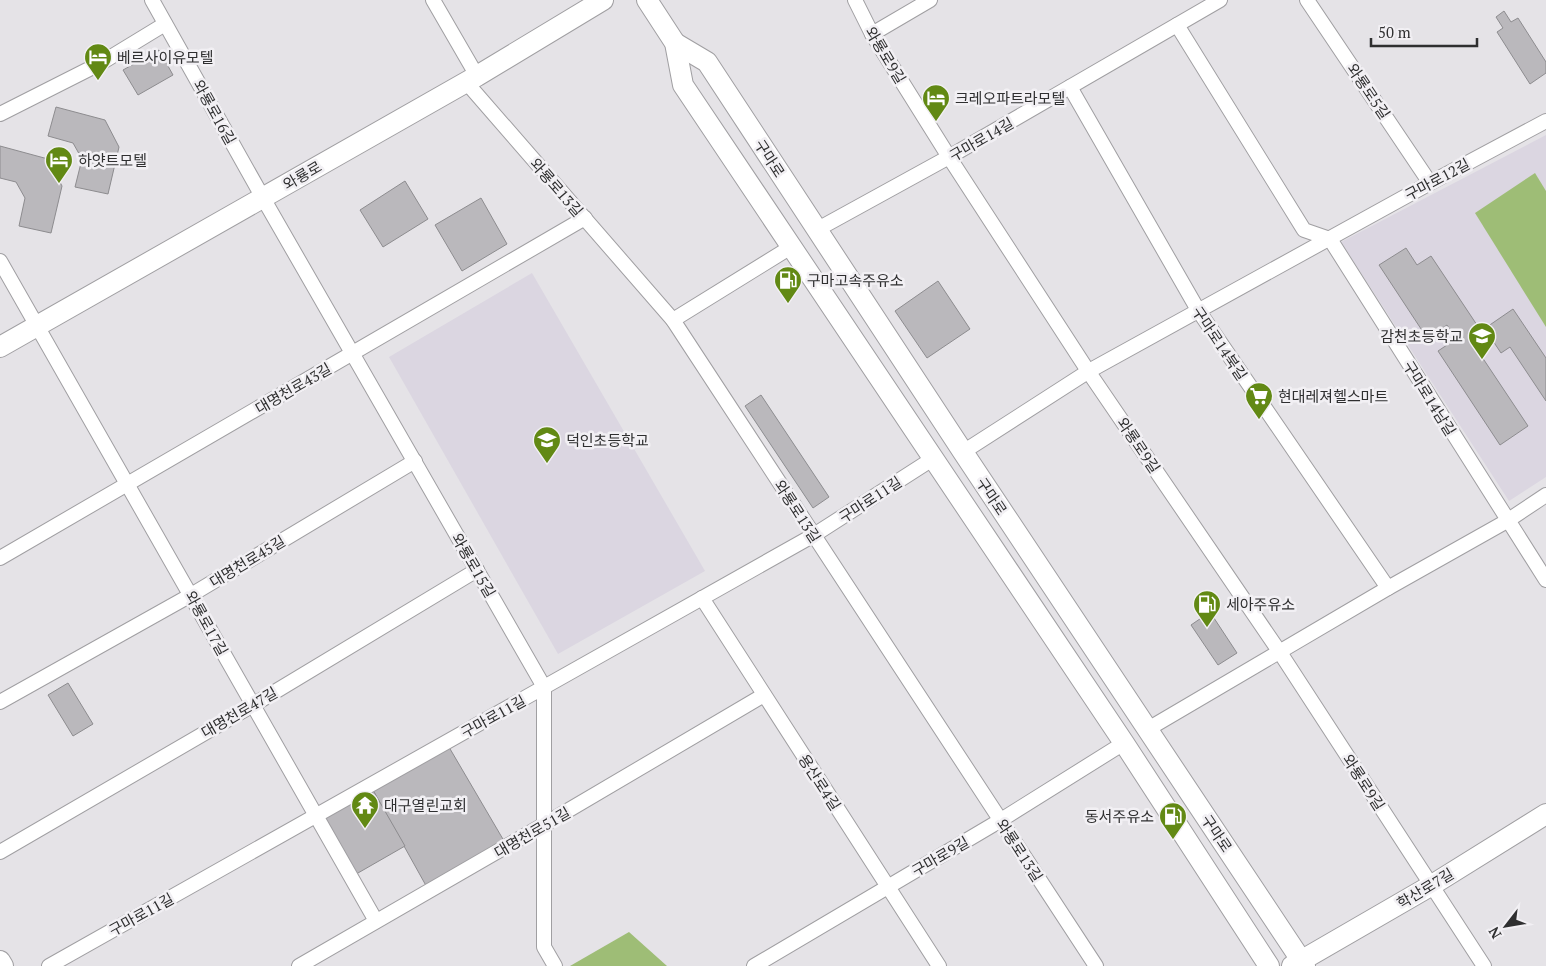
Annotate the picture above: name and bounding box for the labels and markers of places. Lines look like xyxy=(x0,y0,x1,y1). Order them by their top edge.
hotel icon: 베르사이유모텔 xyxy=(83,42,113,81)
place label: 베르사이유모텔 xyxy=(117,47,214,67)
hotel icon: 크레오파트라모텔 xyxy=(921,83,951,122)
place label: 크레오파트라모텔 xyxy=(955,88,1065,108)
hotel icon: 하얏트모텔 xyxy=(44,145,74,184)
place label: 하얏트모텔 xyxy=(78,150,147,170)
fuel station icon: 구마고속주유소 xyxy=(773,265,803,304)
place label: 구마고속주유소 xyxy=(807,270,904,290)
school or university icon: 감천초등학교 xyxy=(1467,321,1497,360)
place label: 감천초등학교 xyxy=(1380,326,1463,346)
supermarket icon: 현대레져헬스마트 xyxy=(1244,381,1274,420)
place label: 현대레져헬스마트 xyxy=(1278,386,1389,406)
school or university icon: 덕인초등학교 xyxy=(532,425,562,464)
place label: 덕인초등학교 xyxy=(566,430,649,450)
fuel station icon: 세아주유소 xyxy=(1192,589,1222,628)
place label: 세아주유소 xyxy=(1226,594,1295,614)
temple icon: 대구열린교회 xyxy=(350,790,380,829)
place label: 대구열린교회 xyxy=(384,795,467,815)
fuel station icon: 동서주유소 xyxy=(1158,801,1188,840)
place label: 동서주유소 xyxy=(1085,806,1154,826)

